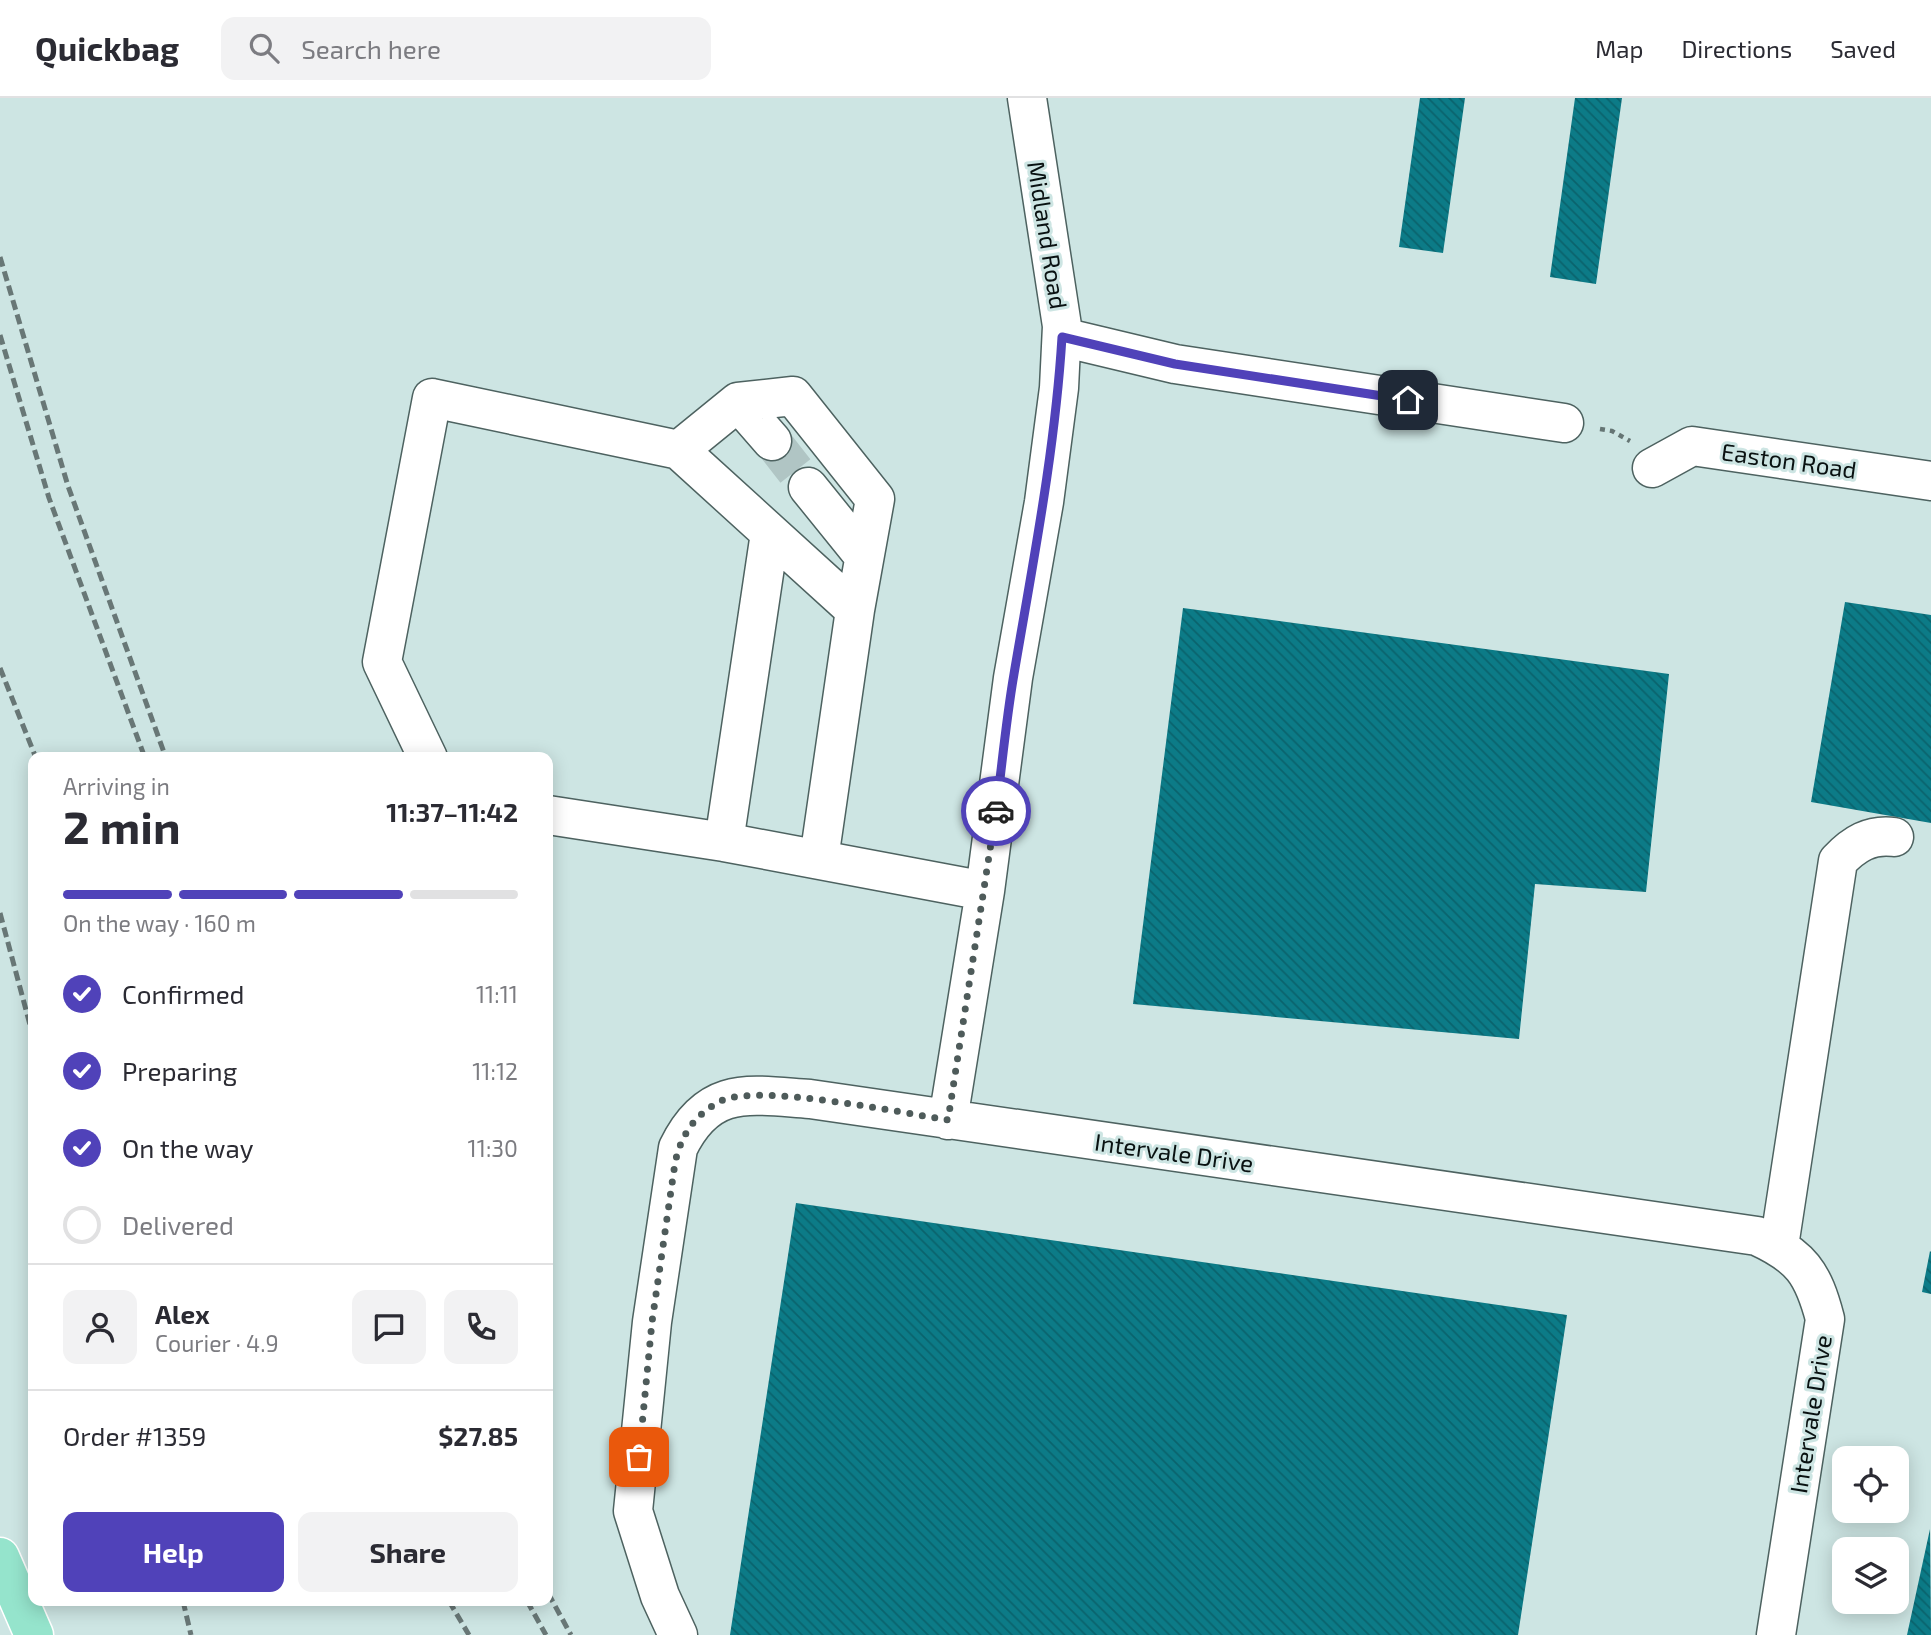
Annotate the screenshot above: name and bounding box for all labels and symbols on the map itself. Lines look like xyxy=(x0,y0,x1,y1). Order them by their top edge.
street label: Midland Road xyxy=(1022,159,1074,311)
pin xyxy=(1378,370,1438,430)
street label: Easton Road xyxy=(1720,436,1858,484)
courier xyxy=(961,776,1031,846)
street label: Intervale Drive xyxy=(1093,1127,1255,1177)
street label: Intervale Drive xyxy=(1783,1333,1837,1495)
pin xyxy=(609,1427,669,1487)

